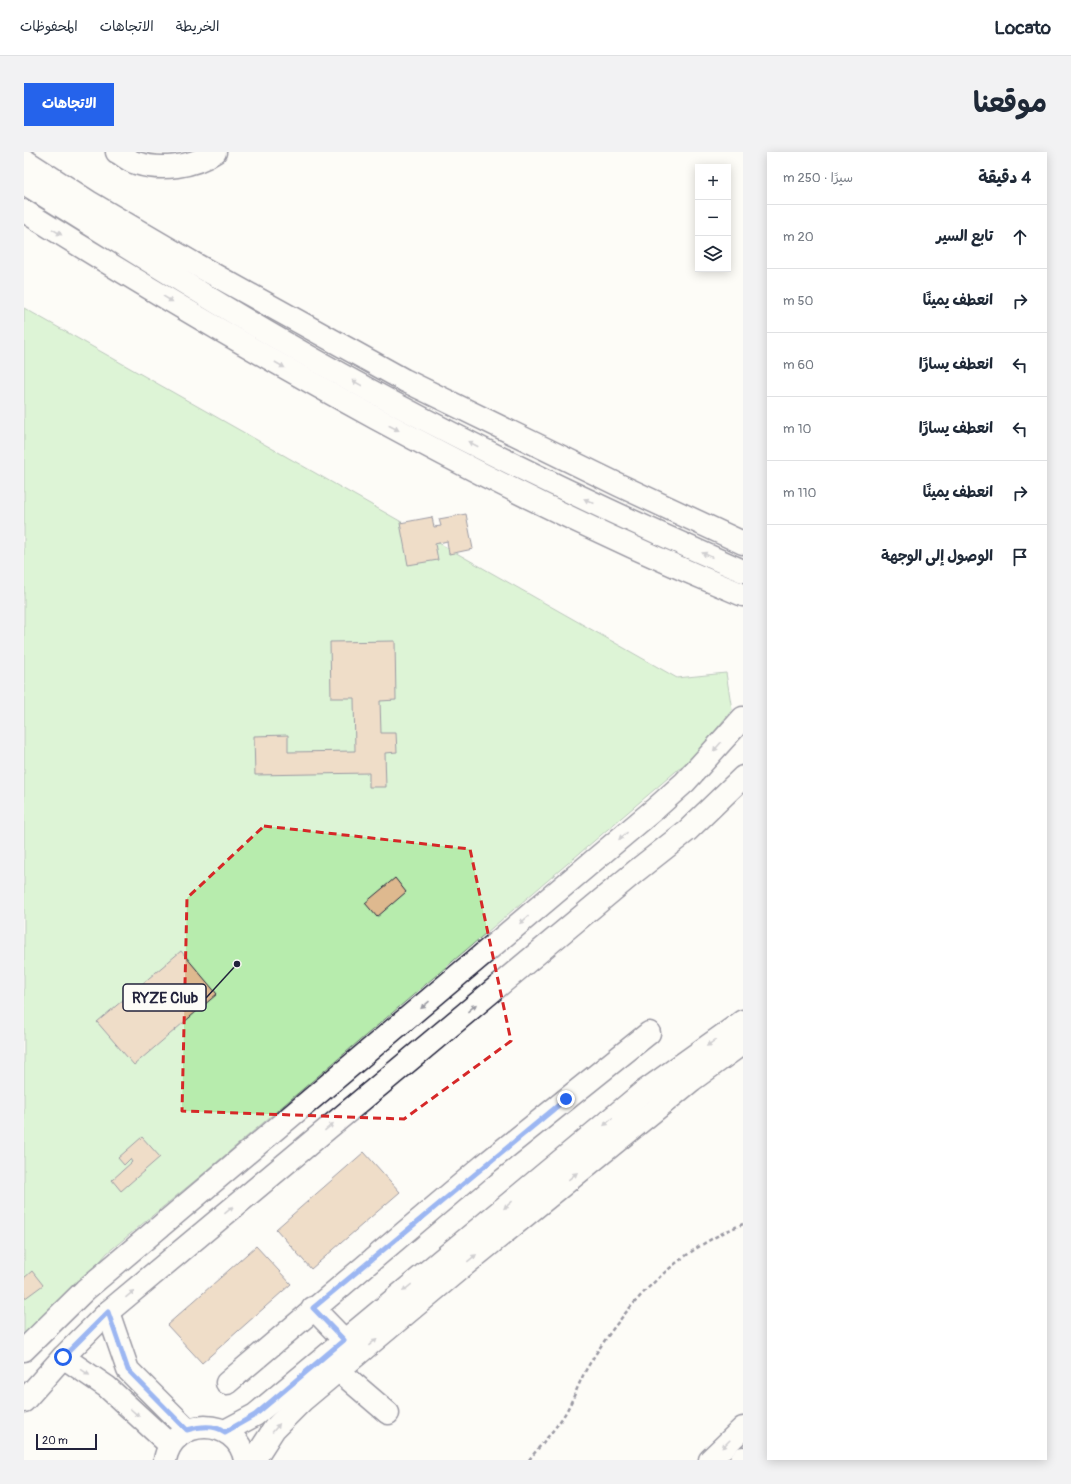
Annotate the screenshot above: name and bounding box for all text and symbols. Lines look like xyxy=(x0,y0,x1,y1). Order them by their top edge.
text: Locato xyxy=(994,16,1051,40)
text: المحفوظات xyxy=(20,18,78,35)
text: الاتجاهات xyxy=(100,18,154,35)
text: الخريطة xyxy=(176,18,219,35)
button: الاتجاهات xyxy=(24,83,114,126)
text: موقعنا xyxy=(973,86,1047,121)
map controls xyxy=(695,164,731,272)
button: + xyxy=(695,164,731,200)
text: 4 دقيقة xyxy=(978,167,1031,188)
text: سيرًا · 250 m xyxy=(783,170,853,186)
button: − xyxy=(695,200,731,236)
icon: ahead xyxy=(1009,226,1031,248)
text: تابع السير xyxy=(936,227,993,246)
one-way arrow xyxy=(51,228,63,235)
text: 20 m xyxy=(783,229,814,245)
button: layers xyxy=(695,236,731,272)
icon: right xyxy=(1009,290,1031,312)
text: انعطف يمينًا xyxy=(923,291,993,310)
text: 50 m xyxy=(783,293,813,309)
one-way arrow xyxy=(162,296,174,303)
icon: left xyxy=(1009,354,1031,376)
text: انعطف يسارًا xyxy=(919,355,993,374)
text: 60 m xyxy=(783,357,814,373)
one-way arrow xyxy=(274,362,286,369)
one-way arrow xyxy=(352,380,363,387)
icon: left xyxy=(1009,418,1031,440)
text: انعطف يسارًا xyxy=(919,419,993,438)
text: 10 m xyxy=(783,421,811,437)
one-way arrow xyxy=(388,425,400,431)
one-way arrow xyxy=(467,440,478,447)
icon: right xyxy=(1009,482,1031,504)
text: انعطف يمينًا xyxy=(923,483,993,502)
text: 110 m xyxy=(783,485,816,501)
one-way arrow xyxy=(583,498,595,504)
icon: arrive xyxy=(1009,546,1031,568)
text: الوصول إلى الوجهة xyxy=(881,547,993,566)
one-way arrow xyxy=(701,552,713,558)
one-way arrow xyxy=(713,742,722,752)
one-way arrow xyxy=(618,832,628,841)
one-way arrow xyxy=(519,915,528,924)
callout: RYZE Club xyxy=(123,984,206,1011)
text: RYZE Club xyxy=(132,989,198,1008)
one-way arrow xyxy=(420,1000,430,1009)
one-way arrow xyxy=(467,1003,477,1012)
one-way arrow xyxy=(706,1039,717,1048)
route end xyxy=(557,1090,575,1108)
one-way arrow xyxy=(602,1117,613,1126)
one-way arrow xyxy=(324,1122,335,1131)
one-way arrow xyxy=(568,1172,579,1181)
one-way arrow xyxy=(502,1200,513,1209)
one-way arrow xyxy=(224,1206,235,1215)
one-way arrow xyxy=(467,1254,478,1262)
one-way arrow xyxy=(402,1283,413,1292)
one-way arrow xyxy=(124,1289,135,1298)
one-way arrow xyxy=(368,1337,378,1346)
route start xyxy=(54,1348,72,1366)
one-way arrow xyxy=(80,1368,90,1376)
one-way arrow xyxy=(130,1409,141,1418)
one-way arrow xyxy=(272,1423,281,1433)
scale bar xyxy=(36,1432,97,1451)
text: 20 m xyxy=(42,1434,68,1447)
one-way arrow xyxy=(721,1439,731,1449)

